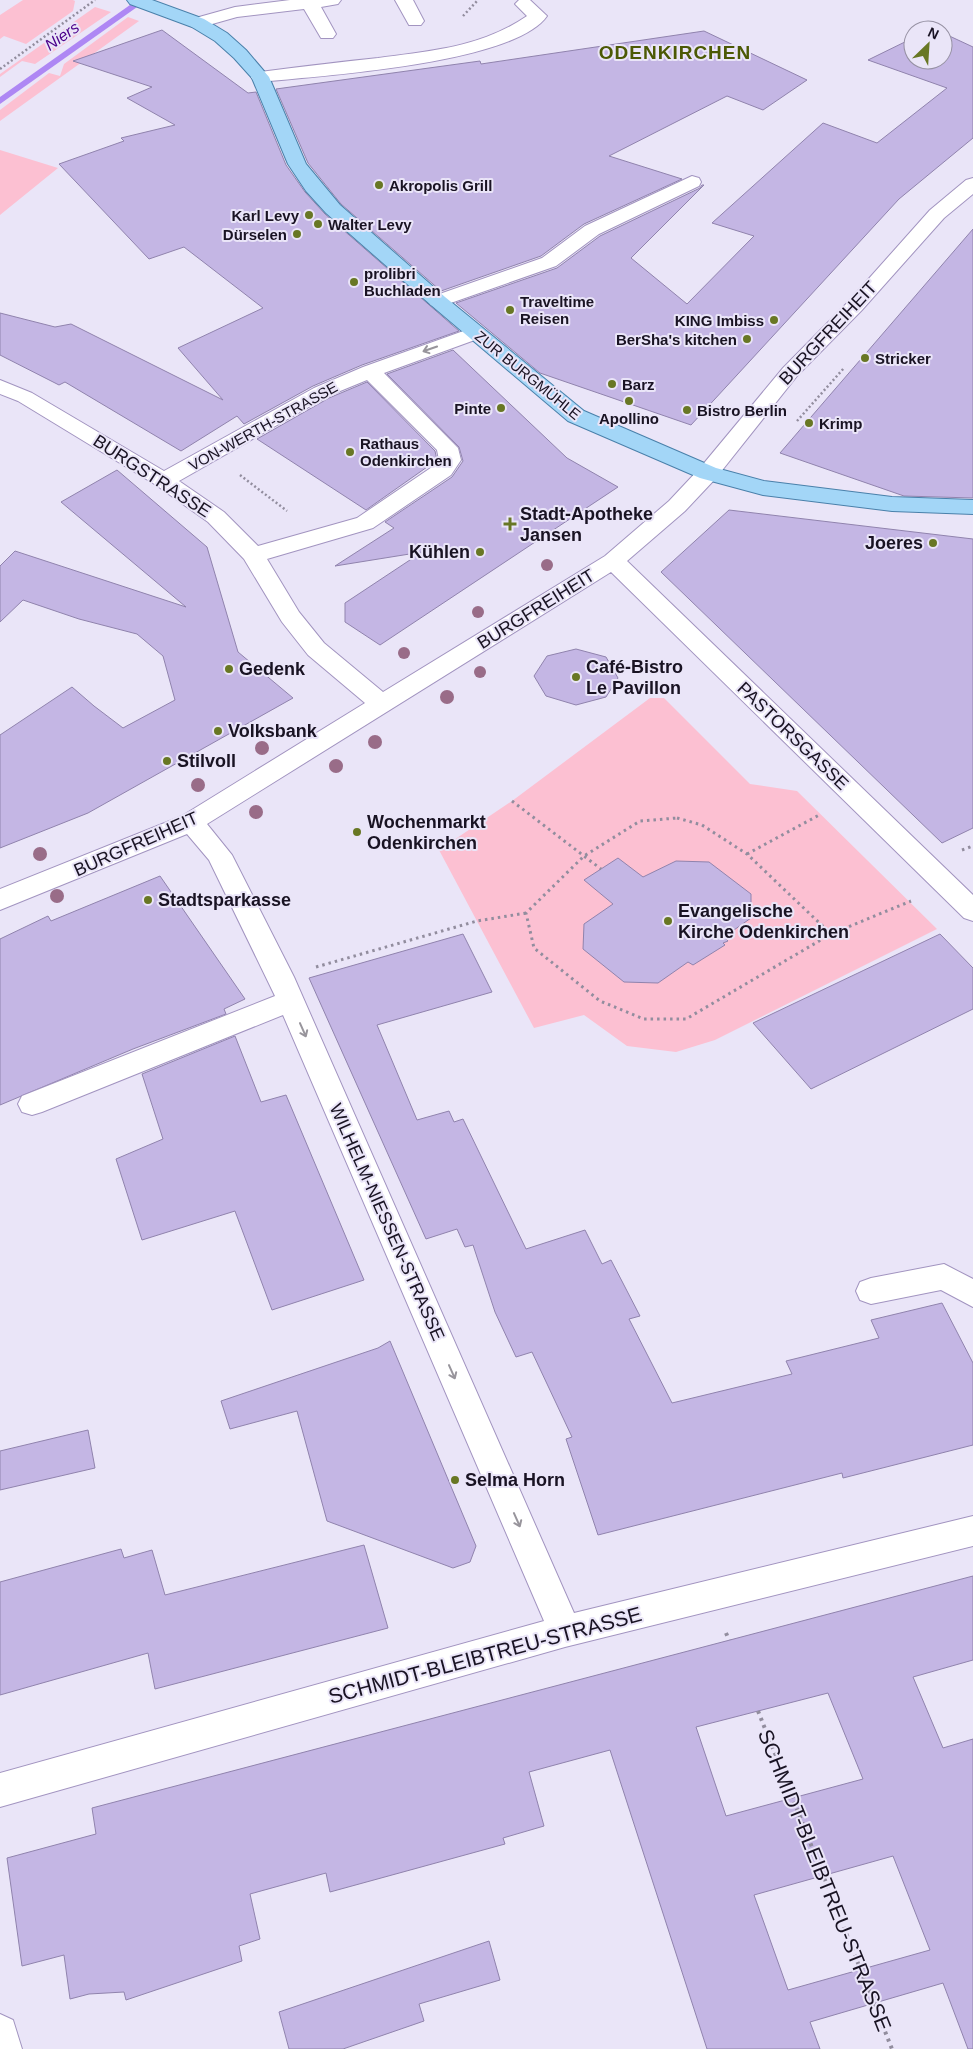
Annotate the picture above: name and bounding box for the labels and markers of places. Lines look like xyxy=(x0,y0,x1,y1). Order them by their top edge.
place label: Akropolis Grill xyxy=(389,177,492,194)
marker: Akropolis Grill xyxy=(373,179,385,191)
place label: Karl Levy xyxy=(231,207,300,224)
marker: Karl Levy xyxy=(303,209,315,221)
place label: Walter Levy xyxy=(328,216,412,233)
marker: Walter Levy xyxy=(312,218,324,230)
place label: Dürselen xyxy=(223,226,287,243)
marker: Dürselen xyxy=(291,228,303,240)
place label: prolibri Buchladen xyxy=(364,265,441,299)
marker: prolibri Buchladen xyxy=(348,276,360,288)
place label: Traveltime Reisen xyxy=(520,293,594,327)
marker: Traveltime Reisen xyxy=(504,304,516,316)
place label: KING Imbiss xyxy=(675,312,764,329)
marker: KING Imbiss xyxy=(768,314,780,326)
place label: BerSha's kitchen xyxy=(616,331,737,348)
marker: BerSha's kitchen xyxy=(741,333,753,345)
place label: Stricker xyxy=(875,350,931,367)
marker: Stricker xyxy=(859,352,871,364)
place label: Barz xyxy=(622,376,655,393)
marker: Barz xyxy=(606,378,618,390)
marker: Apollino xyxy=(623,395,635,407)
place label: Pinte xyxy=(454,400,491,417)
marker: Pinte xyxy=(495,402,507,414)
place label: Bistro Berlin xyxy=(697,402,787,419)
marker: Bistro Berlin xyxy=(681,404,693,416)
place label: Apollino xyxy=(599,410,659,427)
place label: Krimp xyxy=(819,415,862,432)
marker: Krimp xyxy=(803,417,815,429)
place label: Rathaus Odenkirchen xyxy=(360,435,452,469)
marker: Rathaus Odenkirchen xyxy=(344,446,356,458)
place label: Stadt-Apotheke Jansen xyxy=(520,504,653,545)
marker: Stadt-Apotheke Jansen xyxy=(504,518,516,530)
place label: Joeres xyxy=(865,533,923,553)
marker: Joeres xyxy=(927,537,939,549)
place label: Kühlen xyxy=(409,542,470,562)
marker: Kühlen xyxy=(474,546,486,558)
place label: Café-Bistro Le Pavillon xyxy=(586,657,683,698)
place label: Gedenk xyxy=(239,659,306,679)
marker: Gedenk xyxy=(223,663,235,675)
marker: Café-Bistro Le Pavillon xyxy=(570,671,582,683)
place label: Volksbank xyxy=(228,721,318,741)
marker: Volksbank xyxy=(212,725,224,737)
place label: Stilvoll xyxy=(177,751,236,771)
marker: Stilvoll xyxy=(161,755,173,767)
place label: Wochenmarkt Odenkirchen xyxy=(367,812,486,853)
marker: Wochenmarkt Odenkirchen xyxy=(351,826,363,838)
place label: Stadtsparkasse xyxy=(158,890,291,910)
marker: Stadtsparkasse xyxy=(142,894,154,906)
place label: Evangelische Kirche Odenkirchen xyxy=(678,901,849,942)
marker: Evangelische Kirche Odenkirchen xyxy=(662,915,674,927)
place label: Selma Horn xyxy=(465,1470,565,1490)
marker: Selma Horn xyxy=(449,1474,461,1486)

